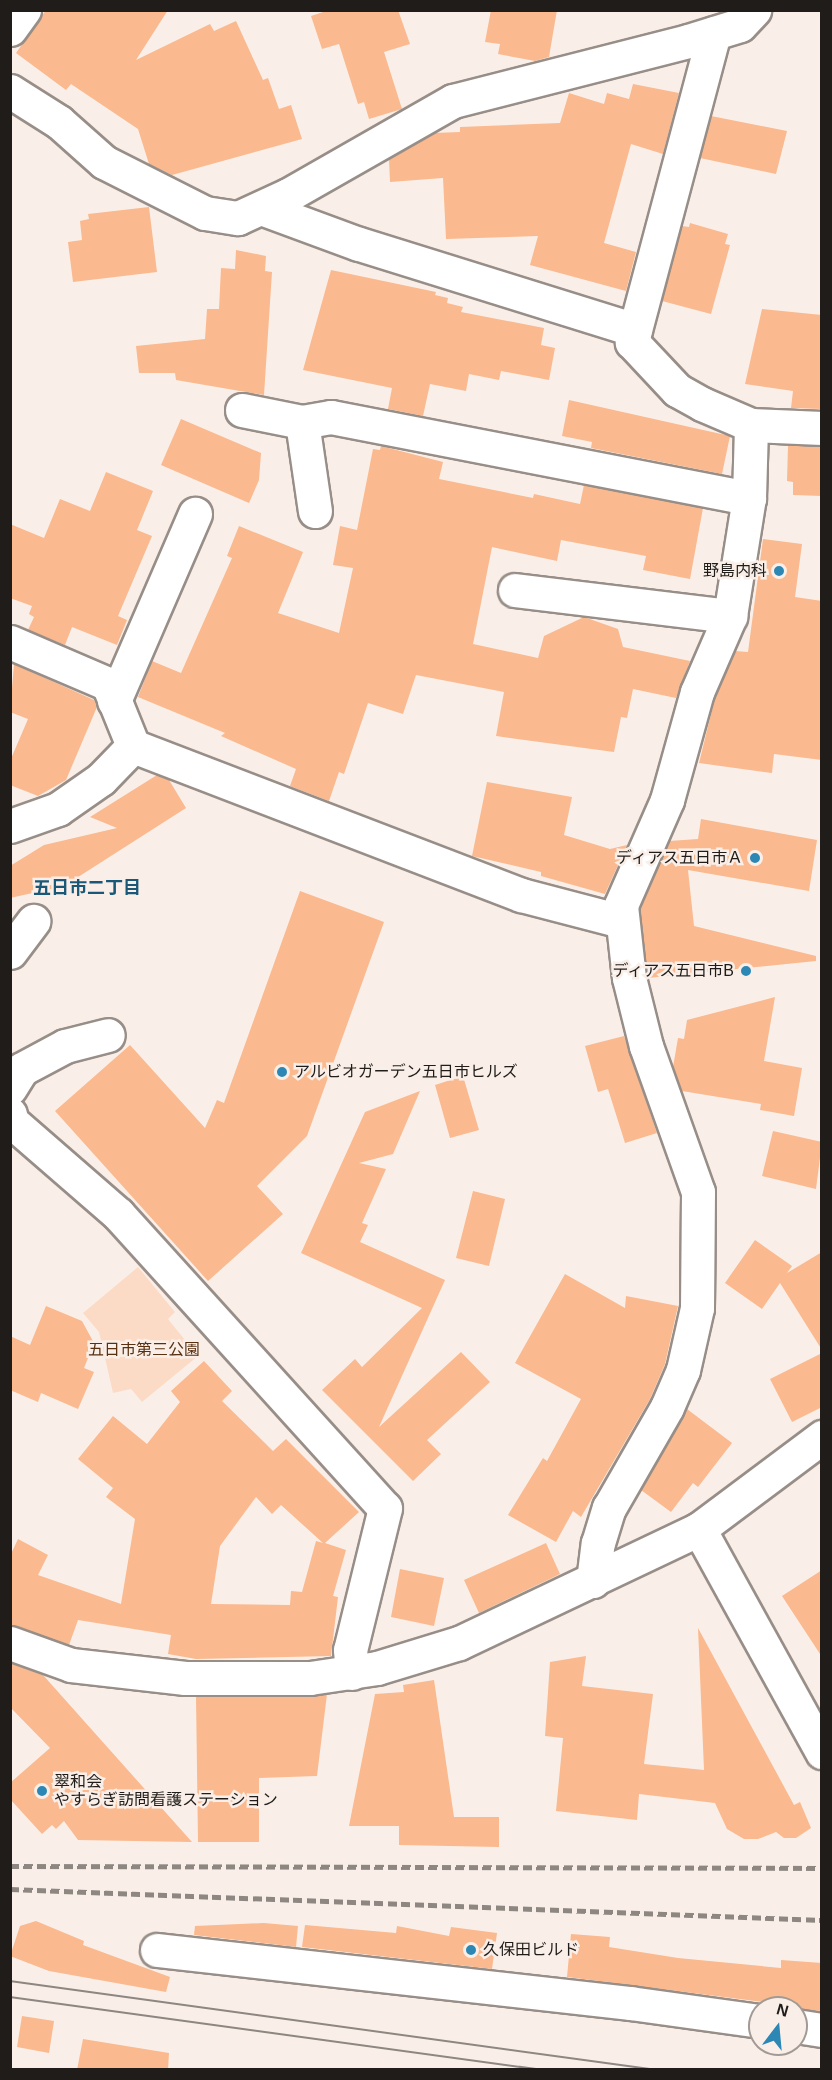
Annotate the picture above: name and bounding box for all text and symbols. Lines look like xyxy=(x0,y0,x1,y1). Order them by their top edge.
place label: 野島内科 xyxy=(703,561,767,581)
marker: 野島内科 xyxy=(772,564,786,578)
place label: ディアス五日市Ａ xyxy=(615,848,743,868)
marker: ディアス五日市Ａ xyxy=(748,851,762,865)
district label: 五日市二丁目 xyxy=(33,877,141,899)
place label: ディアス五日市B xyxy=(611,961,734,981)
marker: ディアス五日市B xyxy=(739,964,753,978)
place label: アルビオガーデン五日市ヒルズ xyxy=(294,1062,518,1082)
marker: アルビオガーデン五日市ヒルズ xyxy=(275,1065,289,1079)
park label: 五日市第三公園 xyxy=(88,1340,200,1360)
place label: 翠和会 やすらぎ訪問看護ステーション xyxy=(54,1772,278,1810)
marker: 翠和会 やすらぎ訪問看護ステーション xyxy=(35,1784,49,1798)
place label: 久保田ビルド xyxy=(483,1940,579,1960)
marker: 久保田ビルド xyxy=(464,1943,478,1957)
north arrow xyxy=(748,1996,808,2056)
text: N xyxy=(775,2000,790,2020)

